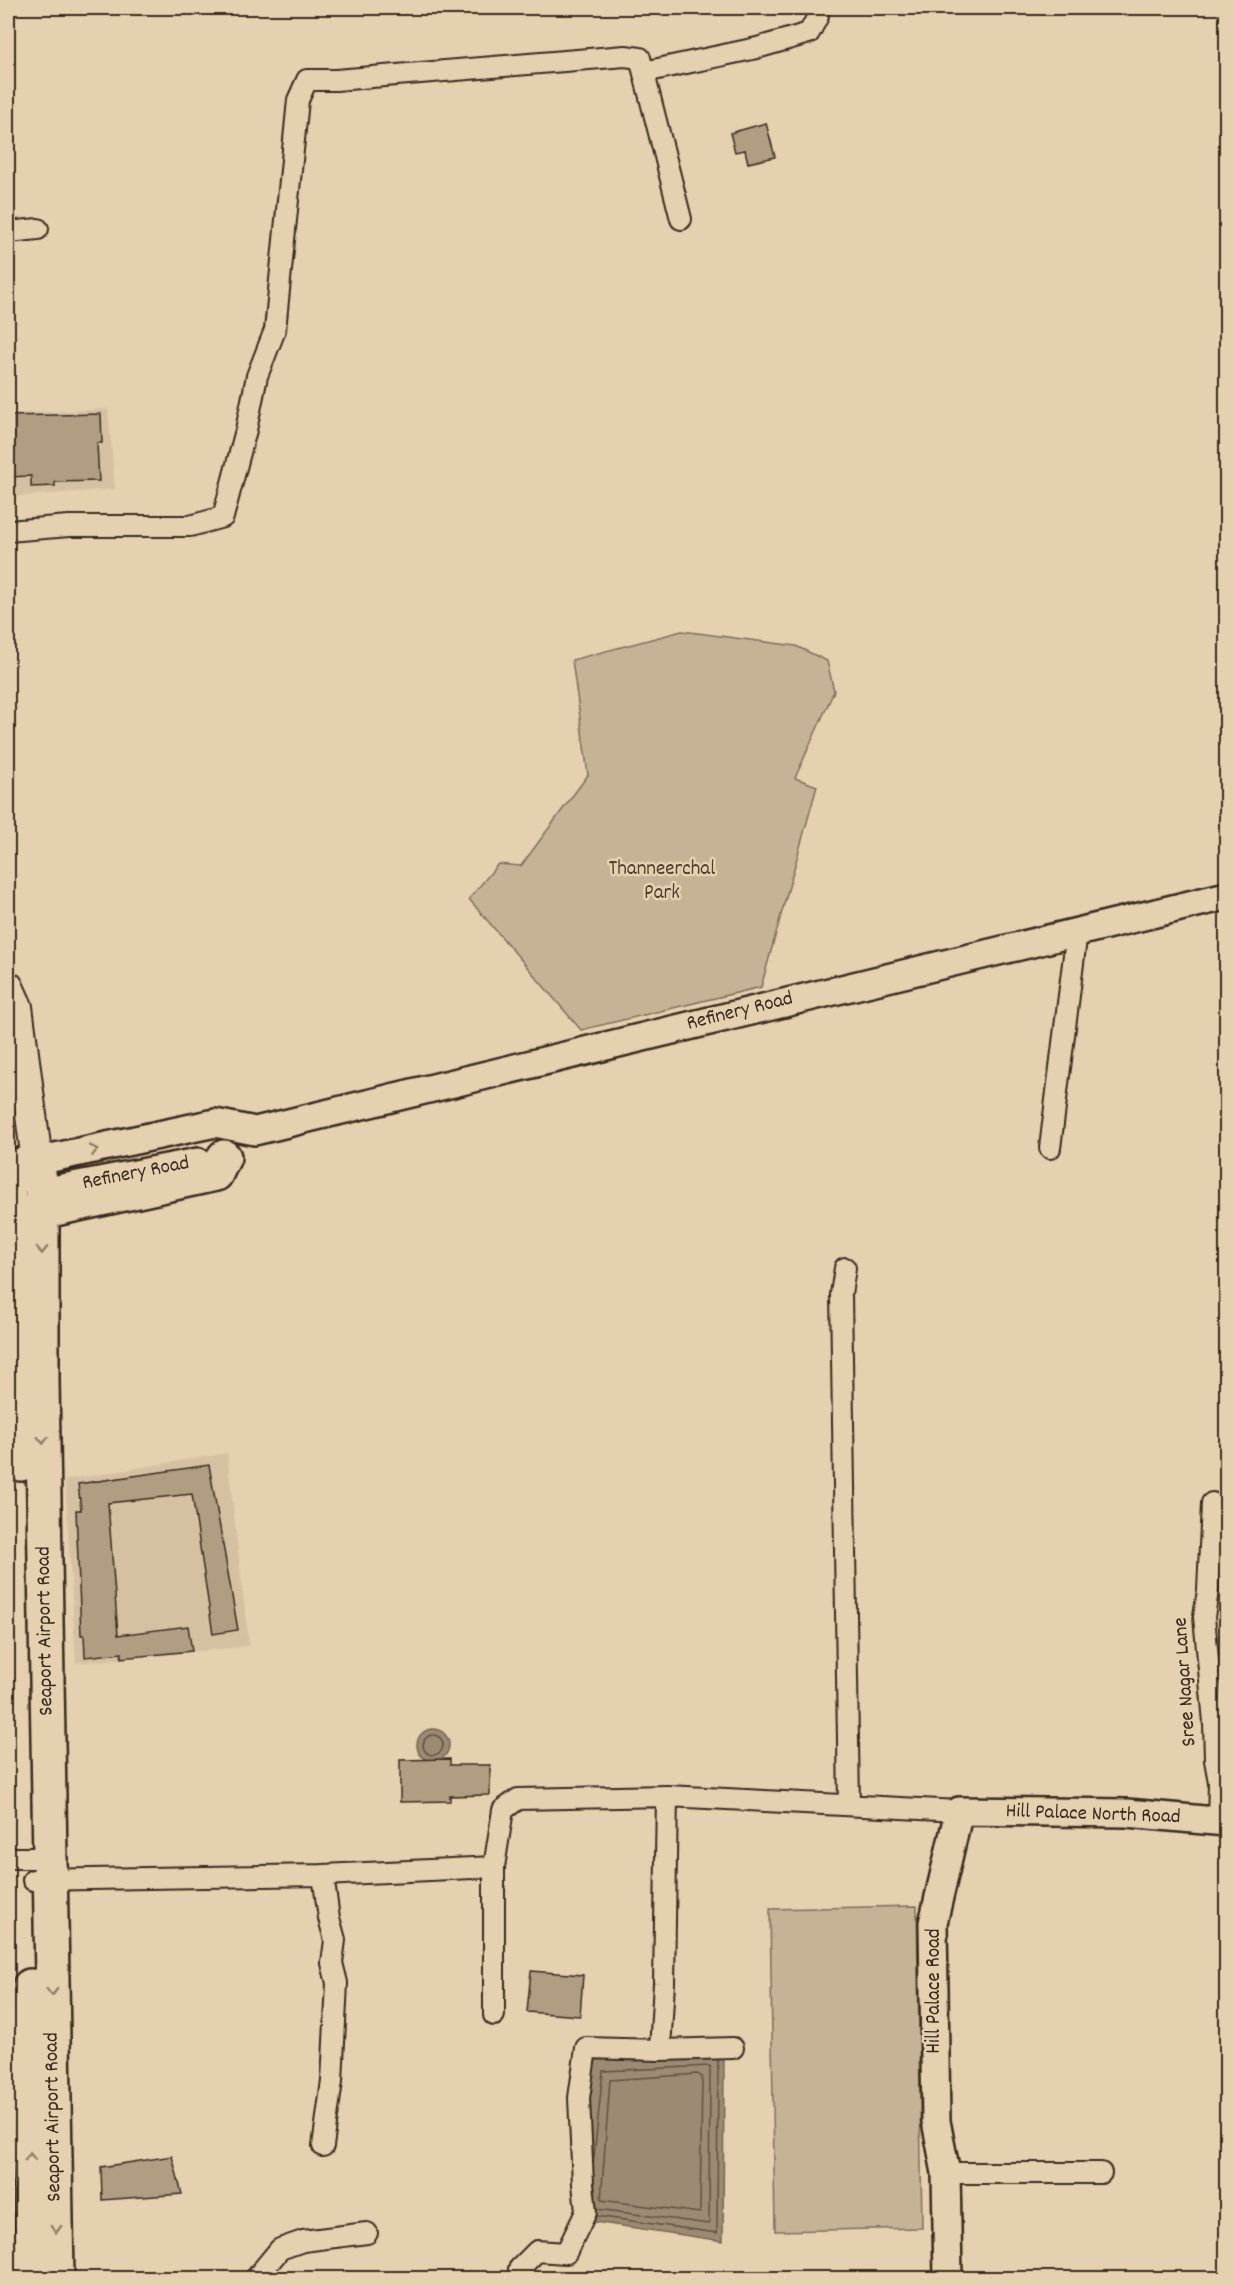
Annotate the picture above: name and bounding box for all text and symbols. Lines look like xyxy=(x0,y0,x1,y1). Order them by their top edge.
park label: Thanneerchal Park xyxy=(609,855,715,909)
street label: Refinery Road xyxy=(684,984,796,1040)
one-way arrow xyxy=(89,1144,99,1157)
street label: Refinery Road xyxy=(80,1149,192,1199)
one-way arrow xyxy=(36,1246,48,1255)
one-way arrow xyxy=(37,1435,49,1444)
street label: Seaport Airport Road xyxy=(30,1546,62,1716)
street label: Sree Nagar Lane xyxy=(1167,1616,1205,1748)
street label: Hill Palace North Road xyxy=(1005,1797,1181,1833)
street label: Hill Palace Road xyxy=(920,1928,950,2054)
one-way arrow xyxy=(46,1987,58,1996)
street label: Seaport Airport Road xyxy=(38,2032,70,2202)
one-way arrow xyxy=(23,2153,36,2162)
one-way arrow xyxy=(50,2224,62,2233)

